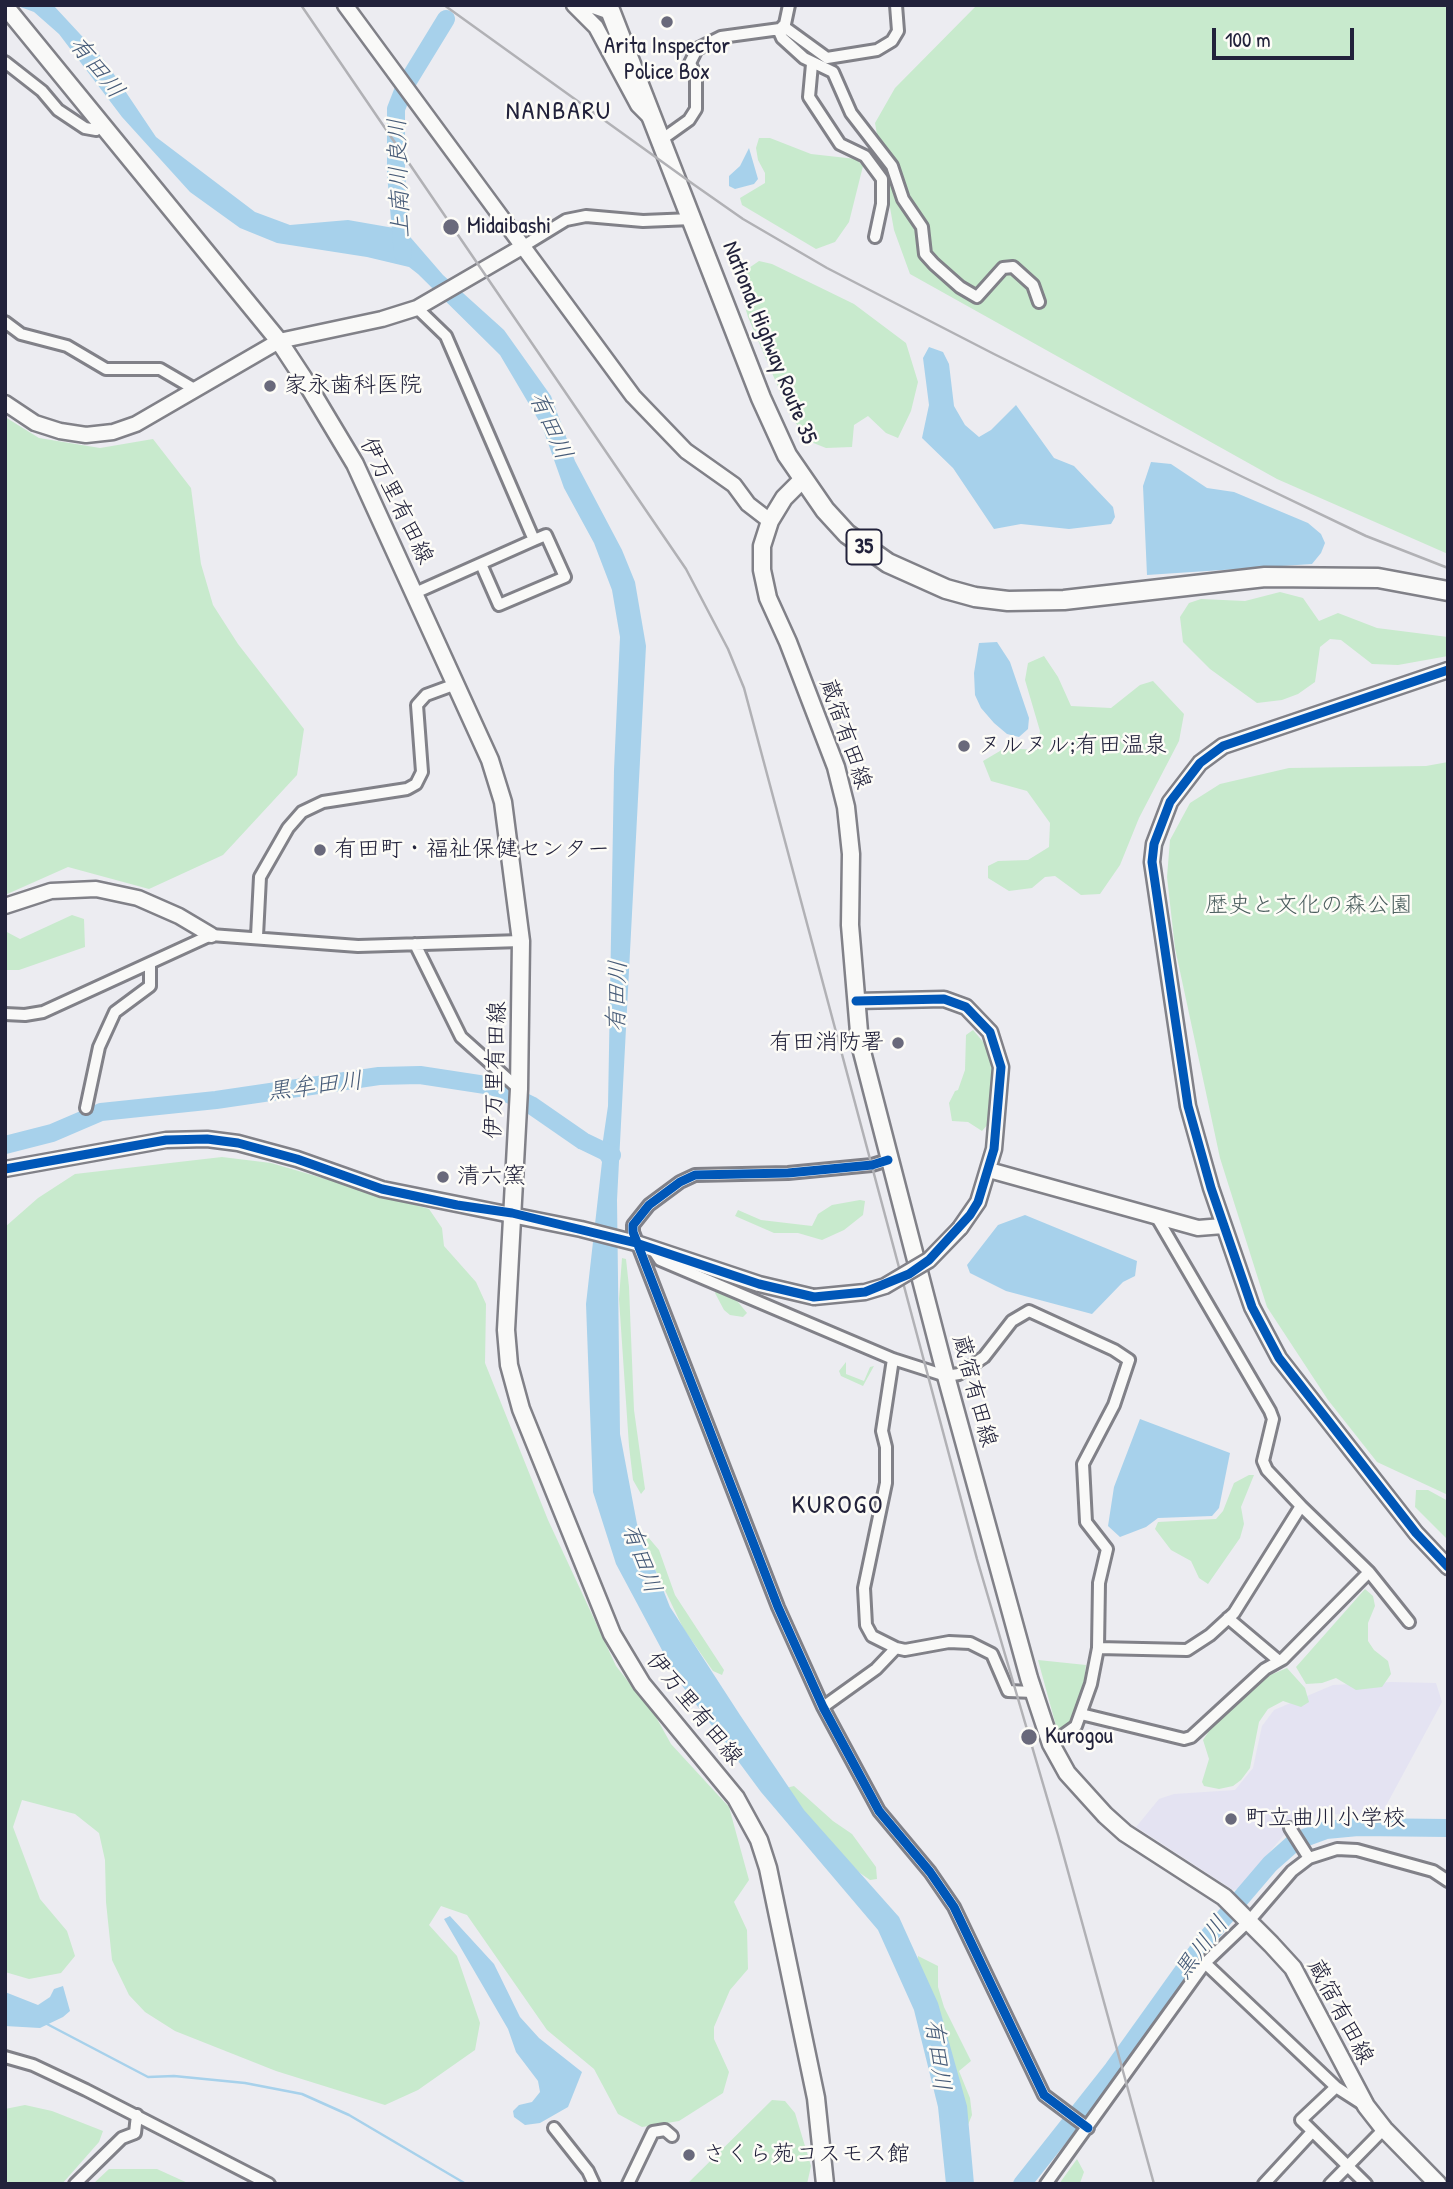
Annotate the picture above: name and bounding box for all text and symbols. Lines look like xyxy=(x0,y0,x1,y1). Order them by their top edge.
marker: Arita Inspector Police Box xyxy=(659,14,675,30)
scale bar xyxy=(1215,14,1357,58)
text: 100 m xyxy=(1225,25,1271,54)
water label: 有田川 xyxy=(62,31,130,105)
place label: Arita Inspector Police Box xyxy=(604,33,730,87)
district label: NANBARU xyxy=(507,96,611,128)
water label: 上南川良川 xyxy=(384,118,416,238)
place label: Midaibashi xyxy=(467,213,551,241)
marker: Midaibashi xyxy=(441,217,461,237)
street label: National Highway Route 35 xyxy=(716,238,822,448)
place label: 家永歯科医院 xyxy=(284,372,422,400)
marker: 家永歯科医院 xyxy=(262,378,278,394)
water label: 有田川 xyxy=(522,387,578,465)
street label: 伊万里有田線 xyxy=(353,433,439,569)
road number: 35 xyxy=(846,530,882,564)
street label: 蔵宿有田線 xyxy=(813,675,877,793)
place label: ヌルヌル;有田温泉 xyxy=(978,732,1167,760)
marker: ヌルヌル;有田温泉 xyxy=(956,738,972,754)
place label: 有田町・福祉保健センター xyxy=(334,836,610,864)
marker: 有田町・福祉保健センター xyxy=(312,842,328,858)
park label: 歴史と文化の森公園 xyxy=(1206,892,1412,920)
water label: 有田川 xyxy=(602,960,634,1032)
street label: 伊万里有田線 xyxy=(480,1001,512,1139)
place label: 有田消防署 xyxy=(769,1029,884,1057)
marker: 有田消防署 xyxy=(890,1035,906,1051)
water label: 黒牟田川 xyxy=(266,1067,364,1107)
place label: 清六窯 xyxy=(457,1163,526,1191)
marker: 清六窯 xyxy=(435,1169,451,1185)
street label: 蔵宿有田線 xyxy=(946,1332,1002,1450)
district label: KUROGO xyxy=(792,1490,884,1522)
water label: 有田川 xyxy=(615,1520,667,1598)
street label: 伊万里有田線 xyxy=(640,1647,748,1771)
place label: Kurogou xyxy=(1045,1723,1113,1751)
marker: Kurogou xyxy=(1019,1727,1039,1747)
place label: 町立曲川小学校 xyxy=(1245,1805,1406,1833)
marker: 町立曲川小学校 xyxy=(1223,1811,1239,1827)
water label: 黒川川 xyxy=(1169,1911,1235,1985)
street label: 蔵宿有田線 xyxy=(1301,1955,1379,2069)
water label: 有田川 xyxy=(918,2018,956,2092)
place label: さくら苑コスモス館 xyxy=(703,2141,910,2169)
marker: さくら苑コスモス館 xyxy=(681,2147,697,2163)

